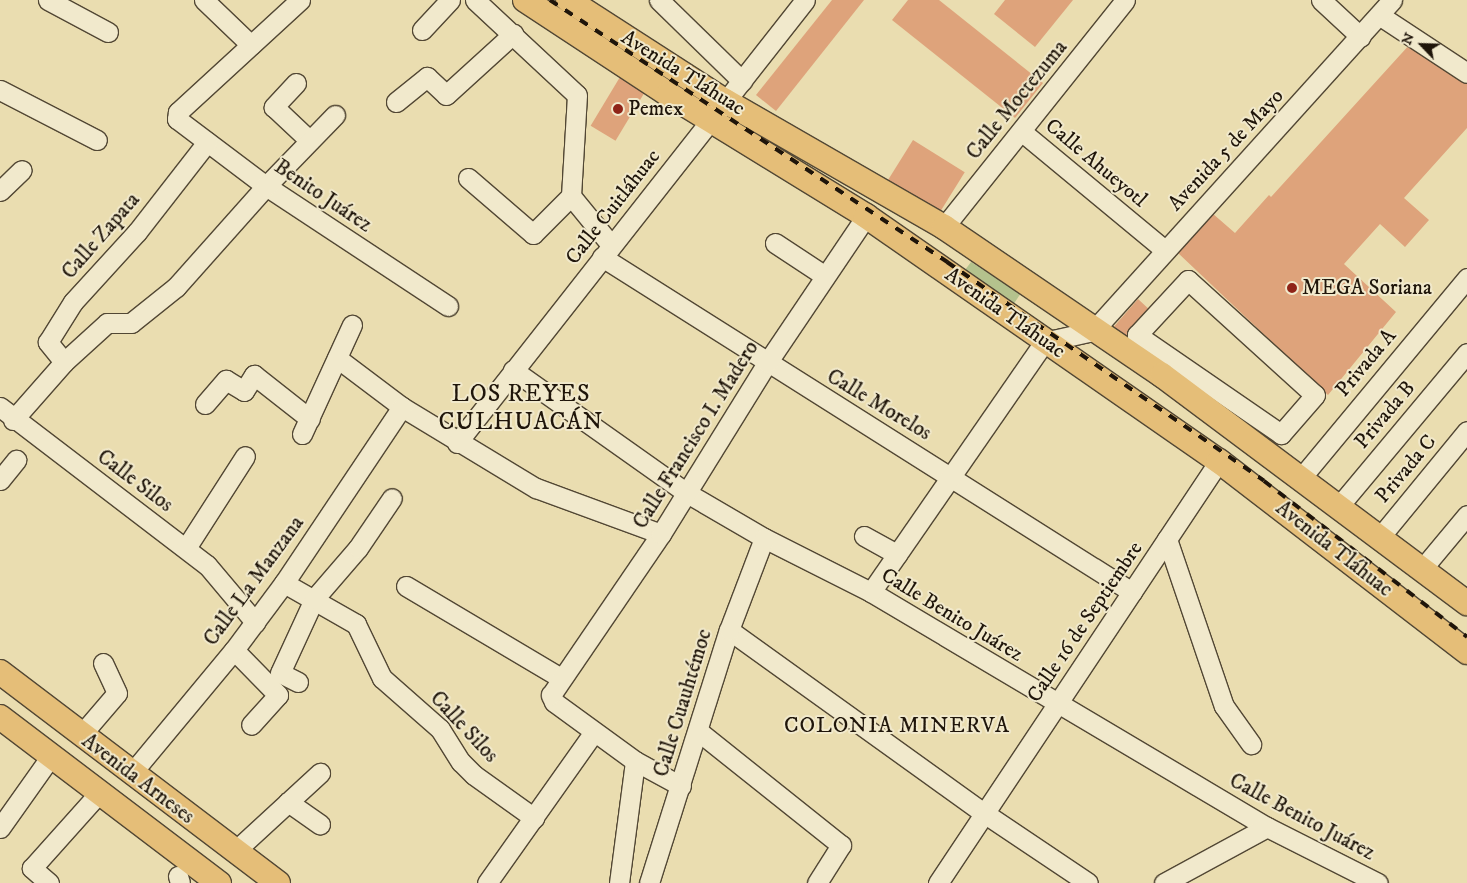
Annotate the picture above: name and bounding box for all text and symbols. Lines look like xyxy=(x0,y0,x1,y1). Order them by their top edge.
north arrow xyxy=(1397,20,1447,70)
street label: Avenida Tláhuac xyxy=(616,25,750,121)
text: N xyxy=(1398,30,1419,48)
street label: Calle Moctezuma xyxy=(961,35,1073,165)
street label: Avenida 5 de Mayo xyxy=(1163,84,1289,216)
place label: Pemex xyxy=(628,96,683,122)
marker: Pemex xyxy=(612,103,624,115)
street label: Calle Ahueyotl xyxy=(1040,113,1152,213)
street label: Calle Cuitláhuac xyxy=(560,144,666,270)
street label: Benito Juárez xyxy=(269,154,377,238)
street label: Calle Zapata xyxy=(57,188,145,284)
street label: Avenida Tláhuac xyxy=(940,262,1070,364)
place label: MEGA Soriana xyxy=(1302,275,1432,301)
marker: MEGA Soriana xyxy=(1286,282,1298,294)
street label: Privada A xyxy=(1330,324,1402,402)
street label: Calle Francisco I. Madero xyxy=(628,336,764,534)
street label: Calle Morelos xyxy=(822,364,936,446)
street label: Privada B xyxy=(1349,376,1421,454)
district label: LOS REYES CULHUACÁN xyxy=(437,381,605,437)
street label: Privada C xyxy=(1370,430,1442,508)
street label: Calle Silos xyxy=(92,444,178,518)
street label: Avenida Tláhuac xyxy=(1271,496,1397,602)
street label: Calle La Manzana xyxy=(198,511,310,651)
street label: Calle 16 de Septiembre xyxy=(1022,537,1148,707)
street label: Calle Benito Juárez xyxy=(877,563,1027,667)
street label: Calle Cuauhtémoc xyxy=(649,626,717,780)
street label: Calle Silos xyxy=(425,686,503,768)
district label: COLONIA MINERVA xyxy=(782,713,1012,739)
street label: Avenida Arneses xyxy=(77,728,199,830)
street label: Calle Benito Juárez xyxy=(1225,768,1379,866)

